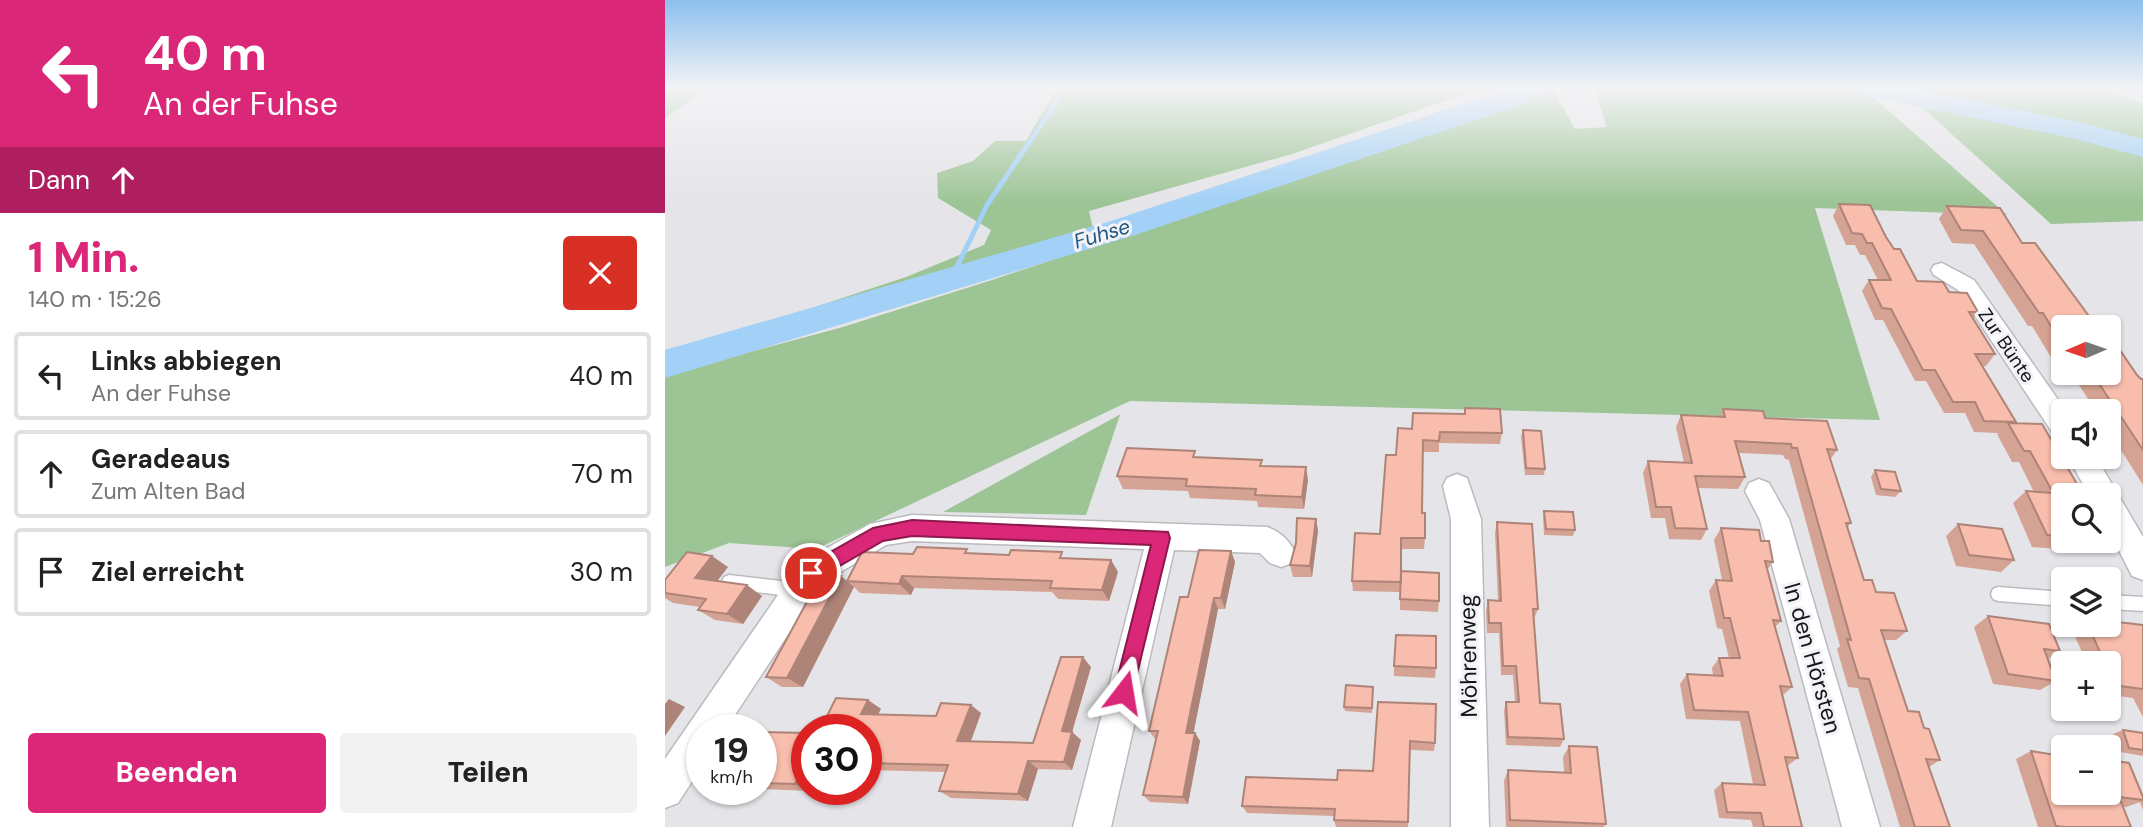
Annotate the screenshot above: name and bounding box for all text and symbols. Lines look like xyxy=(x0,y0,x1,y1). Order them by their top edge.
text: 40 m xyxy=(143,21,267,85)
icon: left xyxy=(28,28,119,119)
text: An der Fuhse xyxy=(143,83,338,125)
icon: ahead xyxy=(104,161,142,199)
text: Dann xyxy=(28,163,90,197)
water label: Fuhse xyxy=(1070,212,1134,256)
text: 1 Min. xyxy=(28,230,139,285)
button: close xyxy=(563,236,637,310)
text: 140 m · 15:26 xyxy=(28,284,162,314)
street label: Zur Bünte xyxy=(1973,303,2041,387)
north arrow xyxy=(2051,315,2121,385)
map controls xyxy=(2051,315,2121,805)
text: Links abbiegen xyxy=(91,344,281,378)
icon: left xyxy=(32,357,70,395)
text: 40 m xyxy=(569,359,633,393)
text: An der Fuhse xyxy=(91,378,231,408)
button: sound xyxy=(2051,399,2121,469)
text: Geradeaus xyxy=(91,442,231,476)
icon: ahead xyxy=(32,455,70,493)
text: 70 m xyxy=(572,457,633,491)
text: Zum Alten Bad xyxy=(91,476,246,506)
button: search xyxy=(2051,483,2121,553)
pin xyxy=(781,543,841,603)
icon: arrive xyxy=(32,553,70,591)
icon: arrive xyxy=(792,554,830,592)
text: Ziel erreicht xyxy=(91,555,244,589)
text: 30 m xyxy=(570,555,633,589)
button: layers xyxy=(2051,567,2121,637)
street label: In den Hörsten xyxy=(1777,579,1849,737)
street label: Möhrenweg xyxy=(1452,594,1484,718)
button: + xyxy=(2051,651,2121,721)
position arrow xyxy=(1087,655,1161,729)
speed limit sign: 30 xyxy=(791,714,882,805)
text: 19 xyxy=(714,727,749,773)
button: Beenden xyxy=(28,733,326,813)
button: Teilen xyxy=(340,733,637,813)
button: − xyxy=(2051,735,2121,805)
text: km/h xyxy=(710,765,753,789)

